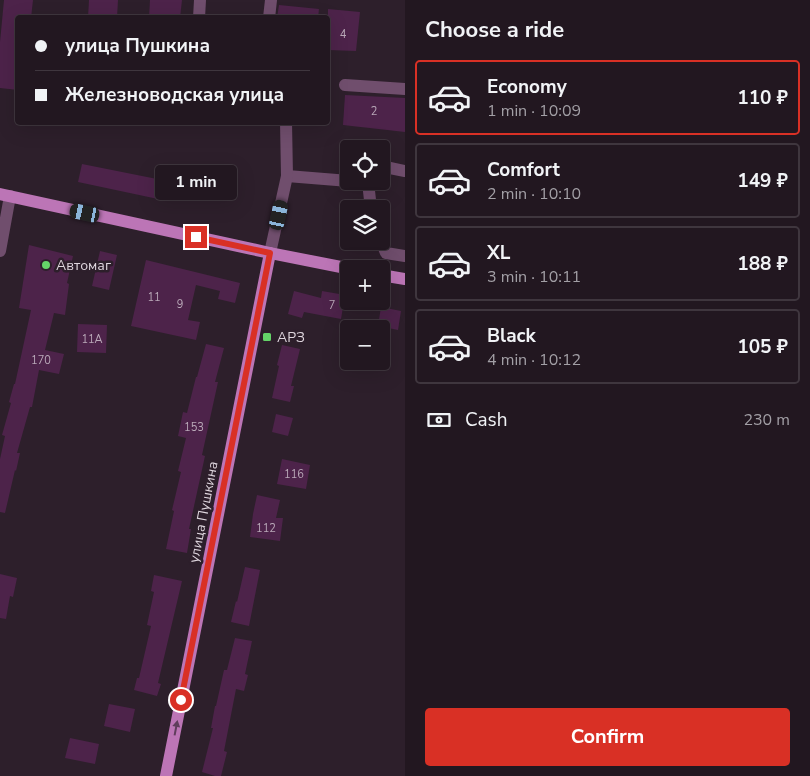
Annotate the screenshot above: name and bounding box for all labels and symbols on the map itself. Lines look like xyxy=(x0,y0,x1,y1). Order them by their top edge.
house number: 4 xyxy=(340,27,347,42)
house number: 2 xyxy=(371,104,377,119)
callout: 1 min xyxy=(155,164,237,200)
car xyxy=(268,199,289,231)
car xyxy=(68,203,101,223)
route end xyxy=(185,226,207,248)
place label: Автомаг xyxy=(56,256,111,275)
marker: Автомаг xyxy=(40,259,52,271)
house number: 11 xyxy=(147,290,161,305)
house number: 9 xyxy=(177,297,183,312)
house number: 7 xyxy=(329,298,335,313)
place label: АРЗ xyxy=(277,328,305,347)
marker: АРЗ xyxy=(261,331,273,343)
house number: 11А xyxy=(81,332,103,347)
house number: 170 xyxy=(31,353,51,368)
house number: 153 xyxy=(184,420,204,435)
street label: улица Пушкина xyxy=(184,460,223,564)
house number: 116 xyxy=(284,467,304,482)
house number: 112 xyxy=(256,521,276,536)
route start xyxy=(170,689,192,711)
one-way arrow xyxy=(172,720,180,736)

